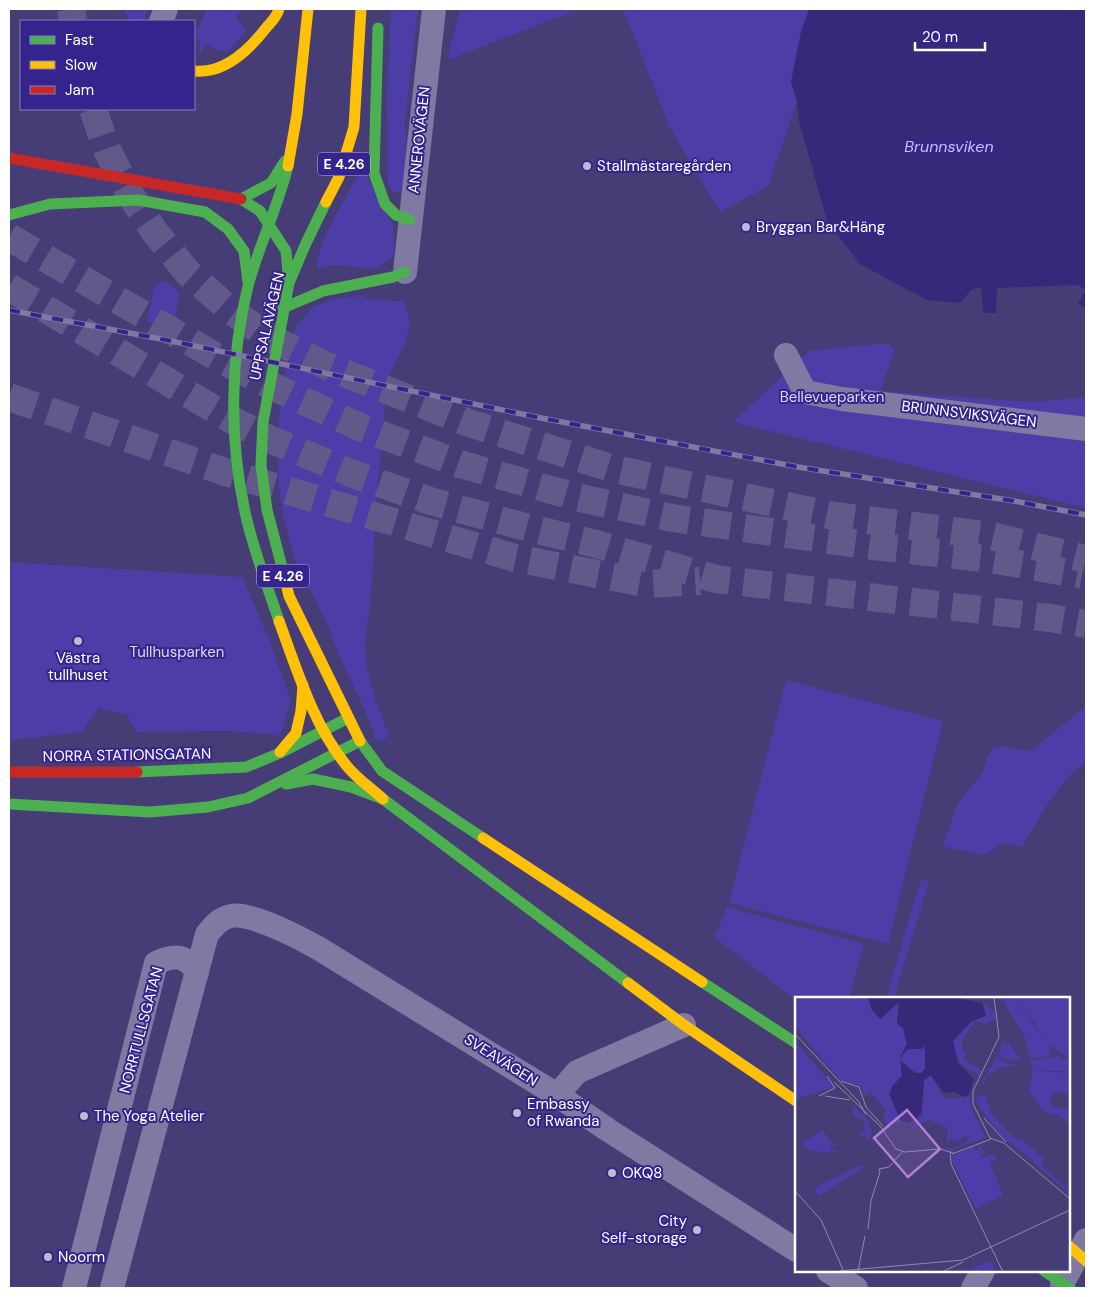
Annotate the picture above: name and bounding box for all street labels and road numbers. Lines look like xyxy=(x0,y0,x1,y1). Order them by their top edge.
street label: ANNEROVÄGEN xyxy=(403,86,435,194)
road number: E 4.26 xyxy=(318,152,370,175)
street label: UPPSALAVÄGEN xyxy=(245,270,289,382)
street label: BRUNNSVIKSVÄGEN xyxy=(900,396,1038,432)
road number: E 4.26 xyxy=(257,564,309,588)
street label: NORRA STATIONSGATAN xyxy=(43,744,211,766)
street label: NORRTULLSGATAN xyxy=(115,965,167,1095)
street label: SVEAVÄGEN xyxy=(460,1029,542,1091)

